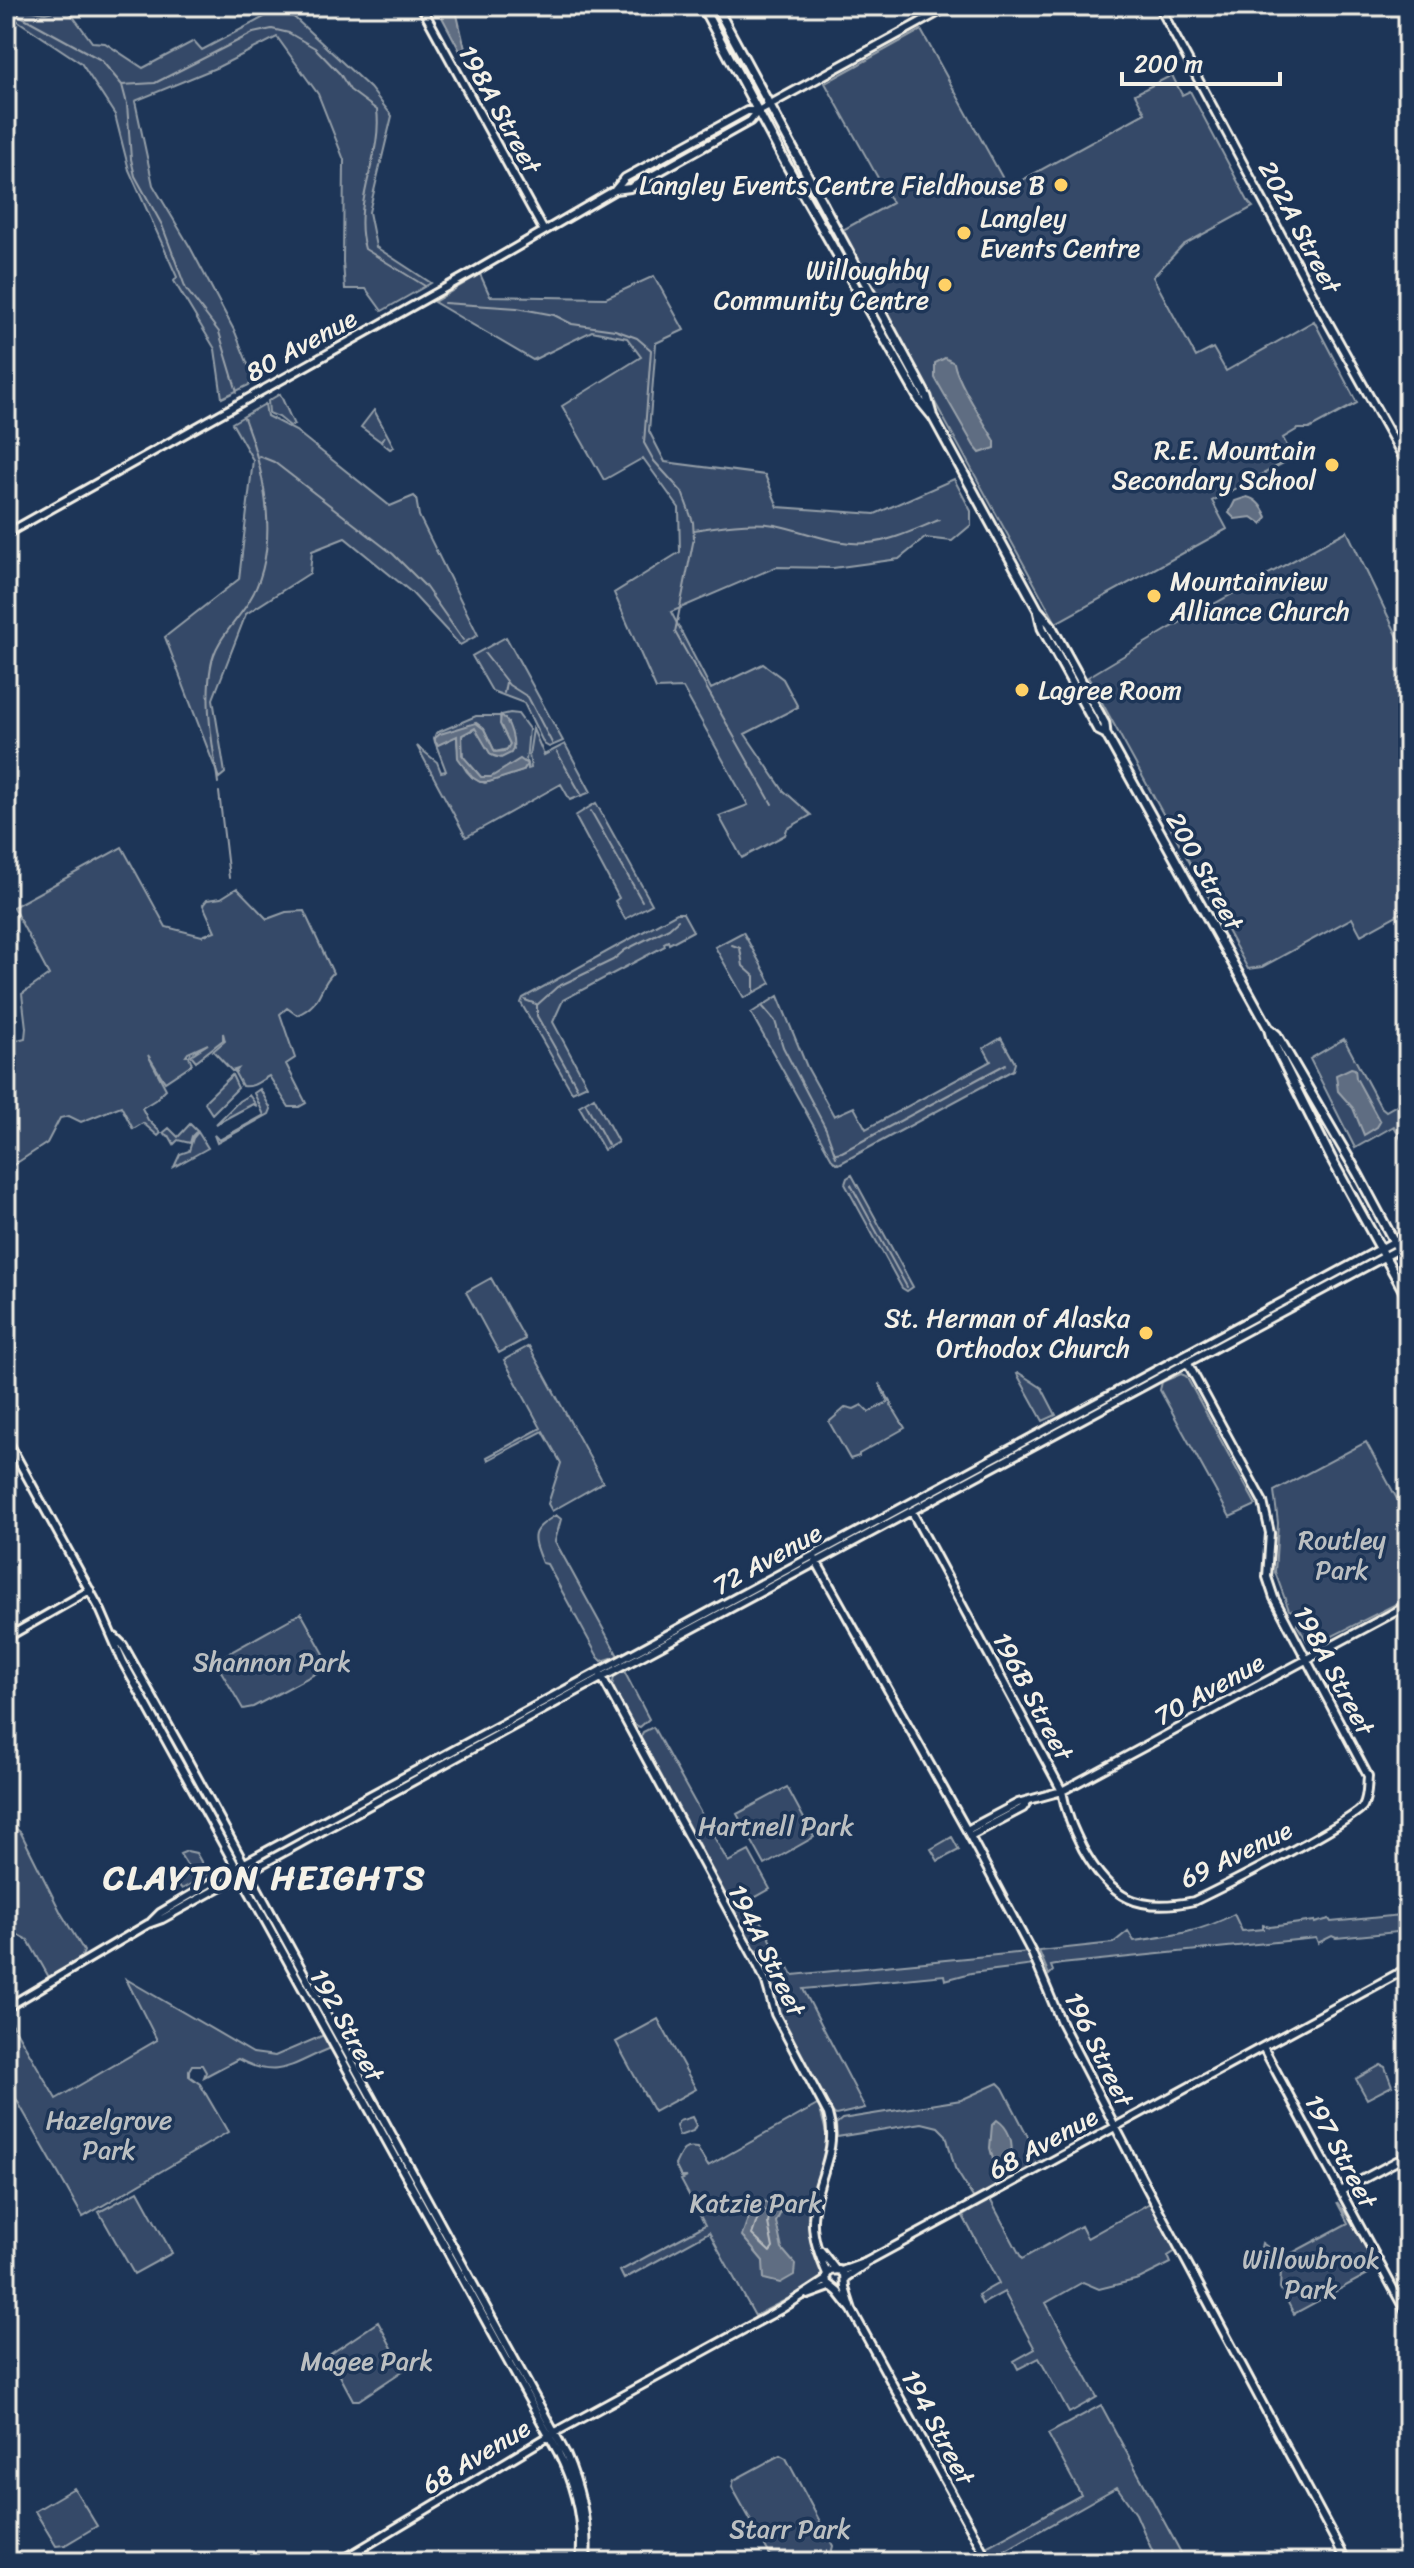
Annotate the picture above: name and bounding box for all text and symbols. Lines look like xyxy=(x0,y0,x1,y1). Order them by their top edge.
street label: 198A Street xyxy=(445,36,555,184)
scale bar xyxy=(1122,36,1280,86)
text: 200 m xyxy=(1134,43,1203,85)
street label: 202A Street xyxy=(1245,152,1355,304)
place label: Langley Events Centre Fieldhouse B xyxy=(639,162,1045,208)
marker: Langley Events Centre Fieldhouse B xyxy=(1052,176,1070,194)
place label: Langley Events Centre xyxy=(980,195,1141,271)
marker: Langley Events Centre xyxy=(955,224,973,242)
place label: Willoughby Community Centre xyxy=(714,247,930,323)
marker: Willoughby Community Centre xyxy=(936,276,954,294)
street label: 80 Avenue xyxy=(237,295,366,395)
place label: R.E. Mountain Secondary School xyxy=(1112,427,1317,503)
marker: R.E. Mountain Secondary School xyxy=(1323,456,1341,474)
place label: Mountainview Alliance Church xyxy=(1169,558,1350,634)
marker: Mountainview Alliance Church xyxy=(1145,587,1163,605)
place label: Lagree Room xyxy=(1038,667,1182,713)
marker: Lagree Room xyxy=(1013,681,1031,699)
street label: 200 Street xyxy=(1153,803,1257,940)
place label: St. Herman of Alaska Orthodox Church xyxy=(884,1295,1131,1371)
marker: St. Herman of Alaska Orthodox Church xyxy=(1137,1324,1155,1342)
street label: 72 Avenue xyxy=(704,1510,831,1608)
park label: Routley Park xyxy=(1298,1517,1386,1593)
street label: 198A Street xyxy=(1280,1596,1388,1745)
street label: 196B Street xyxy=(980,1623,1087,1770)
park label: Shannon Park xyxy=(193,1639,351,1685)
street label: 70 Avenue xyxy=(1145,1639,1273,1738)
park label: Hartnell Park xyxy=(698,1803,854,1849)
street label: 69 Avenue xyxy=(1172,1807,1301,1901)
district label: CLAYTON HEIGHTS xyxy=(102,1848,427,1908)
street label: 194A Street xyxy=(715,1876,820,2026)
street label: 192 Street xyxy=(297,1959,398,2092)
street label: 196 Street xyxy=(1051,1983,1148,2116)
street label: 197 Street xyxy=(1292,2085,1391,2218)
street label: 68 Avenue xyxy=(979,2094,1107,2192)
park label: Hazelgrove Park xyxy=(46,2097,172,2173)
park label: Katzie Park xyxy=(690,2180,822,2226)
park label: Willowbrook Park xyxy=(1242,2236,1380,2312)
park label: Magee Park xyxy=(301,2338,433,2384)
street label: 194 Street xyxy=(888,2361,989,2495)
street label: 68 Avenue xyxy=(413,2405,540,2507)
park label: Starr Park xyxy=(729,2506,851,2552)

